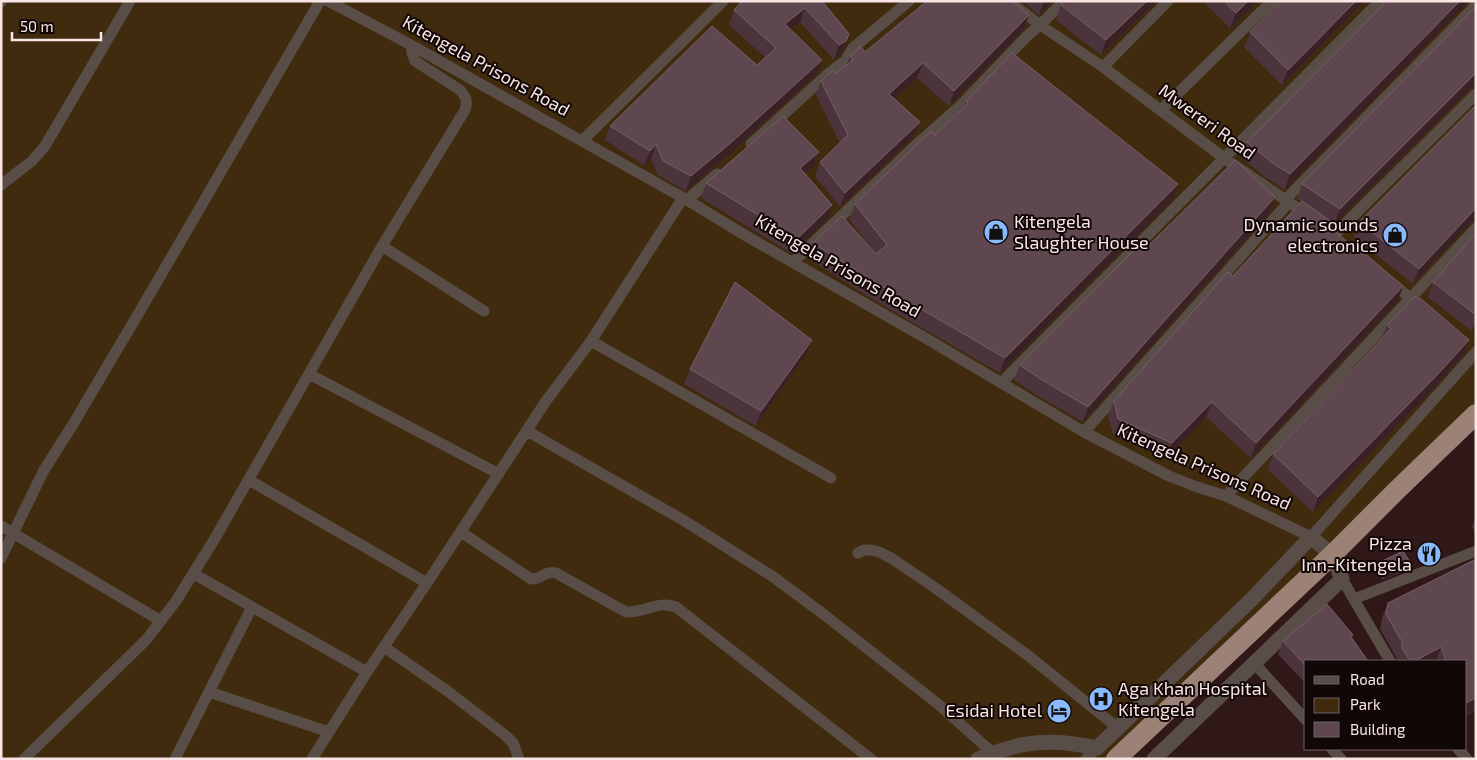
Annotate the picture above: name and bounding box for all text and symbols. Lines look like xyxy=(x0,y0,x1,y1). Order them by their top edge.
scale bar xyxy=(12,10,101,42)
street label: Kitengela Prisons Road xyxy=(399,10,574,120)
text: 50 m xyxy=(20,17,54,35)
street label: Mwereri Road xyxy=(1155,79,1260,164)
street label: Kitengela Prisons Road xyxy=(752,209,925,322)
place label: Kitengela Slaughter House xyxy=(1014,210,1149,253)
place label: Dynamic sounds electronics xyxy=(1244,213,1378,256)
shop icon: Kitengela Slaughter House xyxy=(983,219,1009,245)
shop icon: Dynamic sounds electronics xyxy=(1382,222,1408,248)
street label: Kitengela Prisons Road xyxy=(1114,418,1295,514)
place label: Pizza Inn-Kitengela xyxy=(1301,532,1412,575)
restaurant icon: Pizza Inn-Kitengela xyxy=(1416,541,1442,567)
legend xyxy=(1304,660,1467,750)
text: Road xyxy=(1350,670,1385,688)
place label: Aga Khan Hospital Kitengela xyxy=(1118,677,1268,720)
hospital icon: Aga Khan Hospital Kitengela xyxy=(1088,686,1114,712)
text: Park xyxy=(1350,695,1381,713)
hotel icon: Esidai Hotel xyxy=(1046,698,1072,724)
place label: Esidai Hotel xyxy=(946,699,1043,721)
text: Building xyxy=(1350,720,1406,738)

